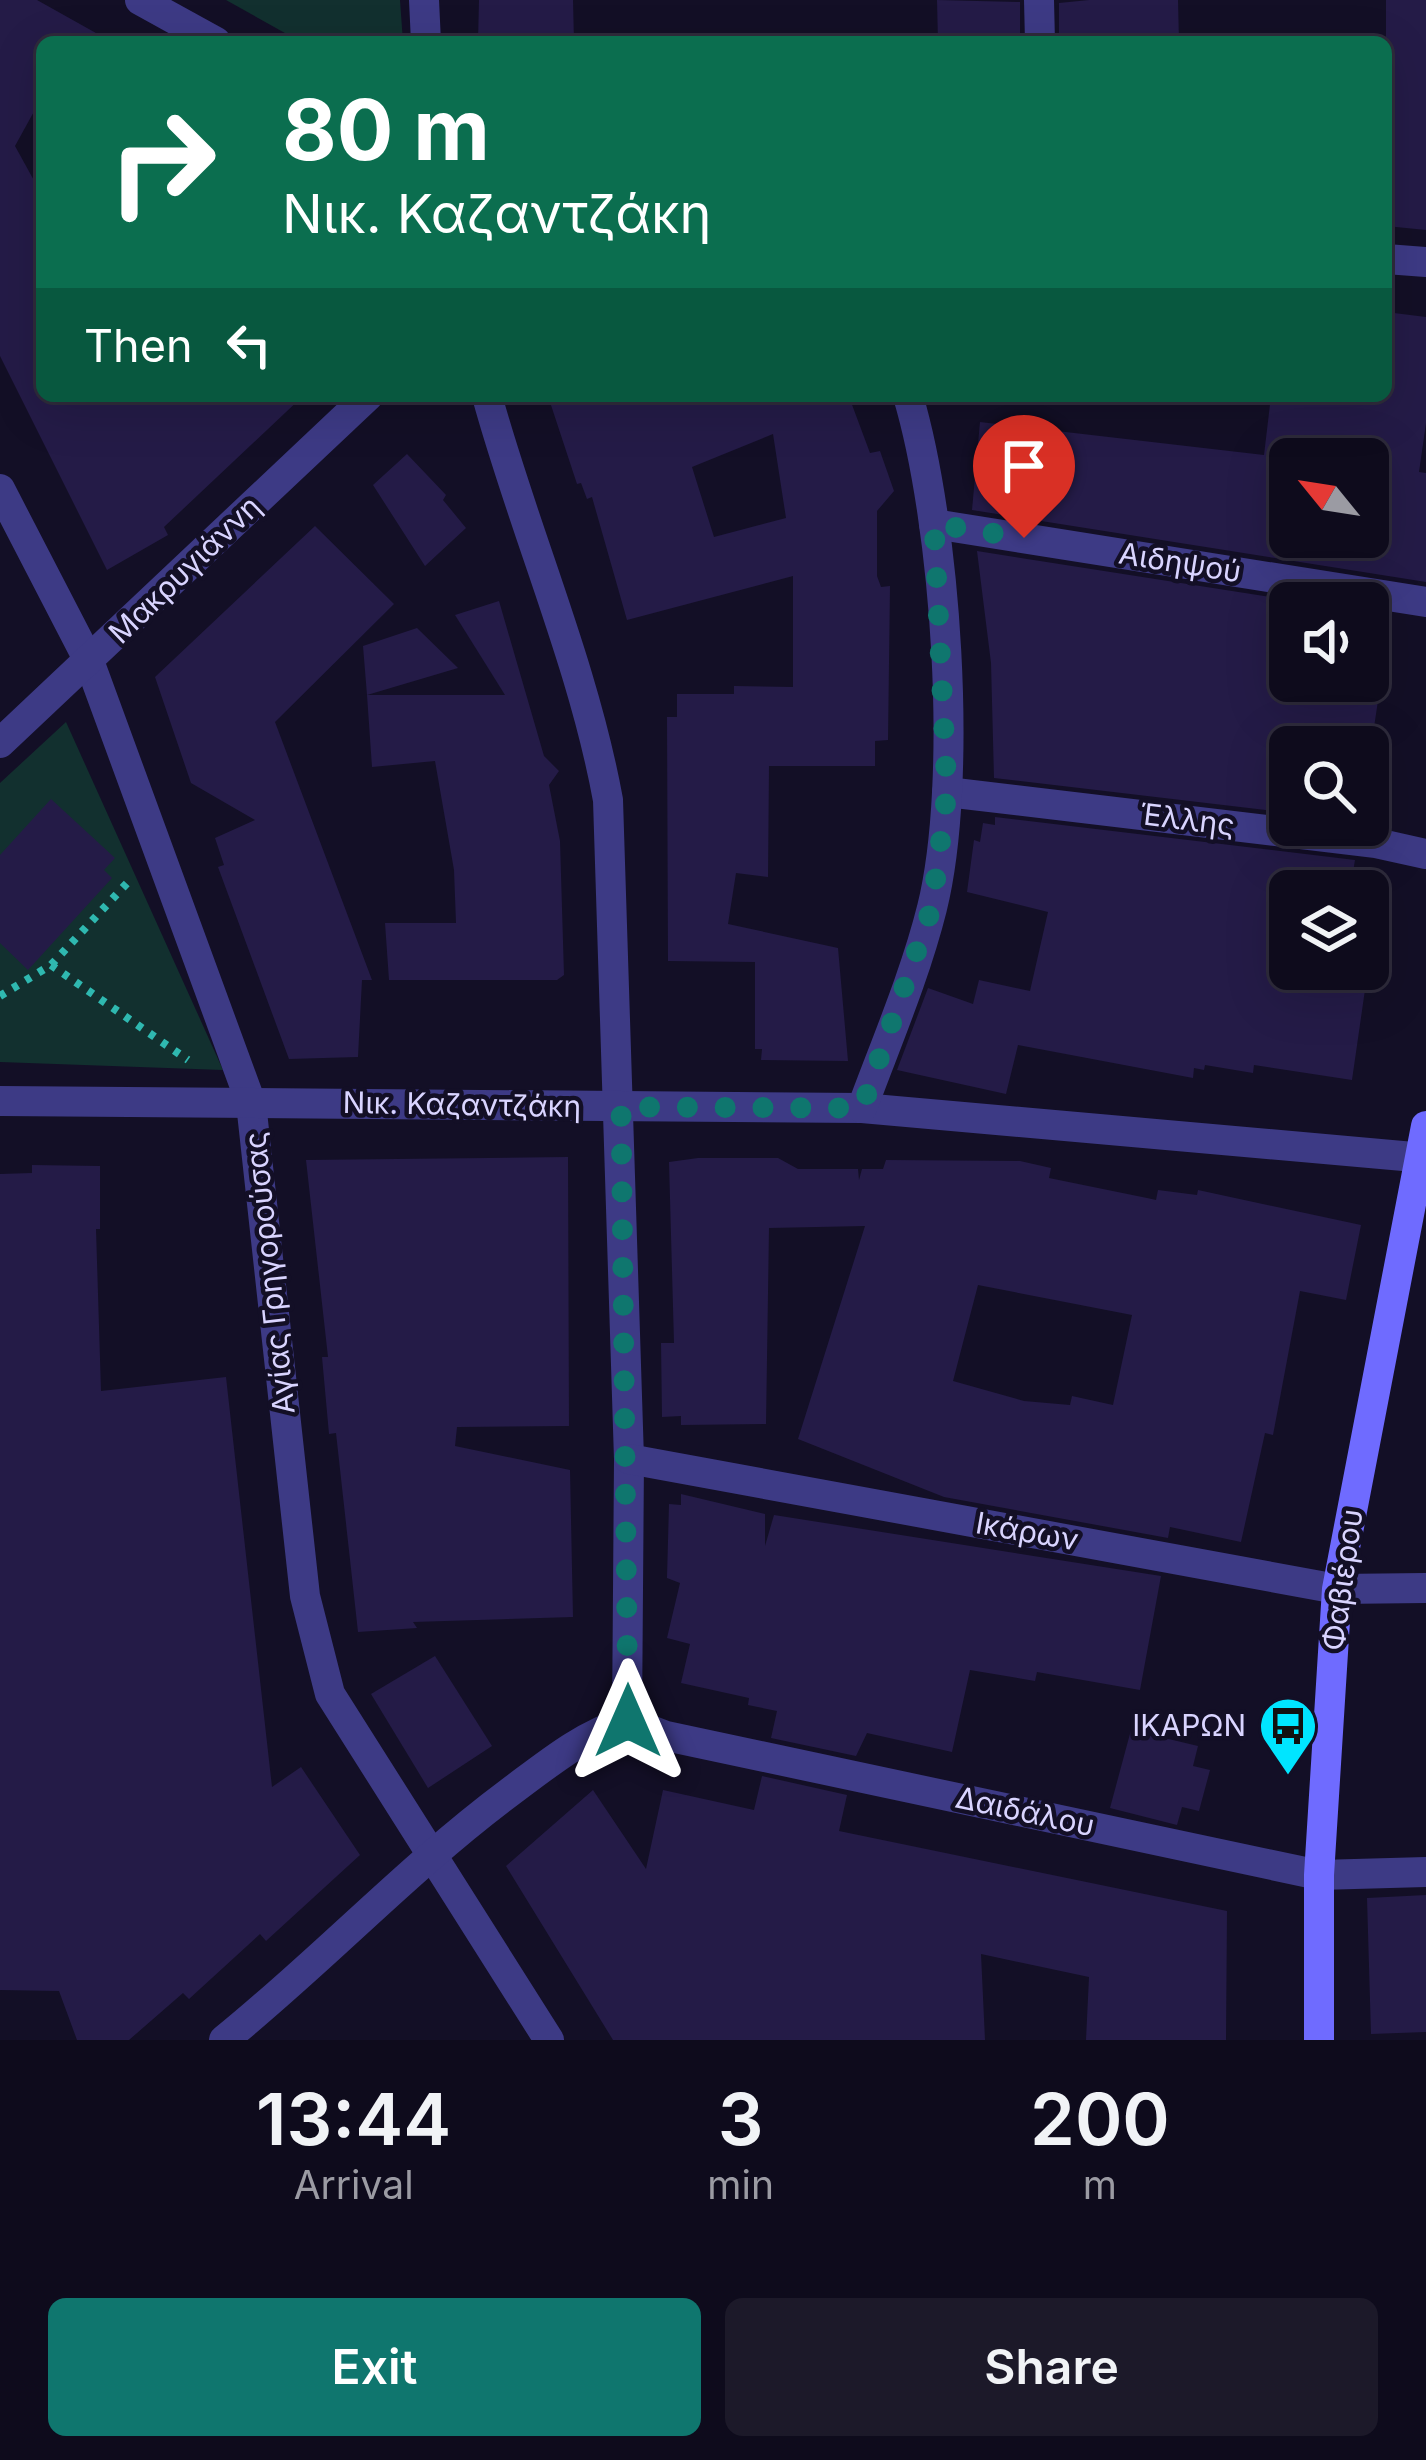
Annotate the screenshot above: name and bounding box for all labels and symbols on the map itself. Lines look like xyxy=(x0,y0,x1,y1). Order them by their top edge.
pin xyxy=(973,415,1075,538)
north arrow xyxy=(1269,438,1389,558)
street label: Μακρυγιάννη xyxy=(101,488,268,651)
street label: Αιδηψού xyxy=(1116,535,1244,589)
street label: Έλλης xyxy=(1138,795,1237,843)
street label: Νικ. Καζαντζάκη xyxy=(342,1084,582,1124)
street label: Αγίας Γρηγορούσας xyxy=(236,1130,302,1416)
street label: Ικάρων xyxy=(973,1504,1081,1558)
street label: Φαβιέρου xyxy=(1314,1507,1370,1653)
position arrow xyxy=(565,1658,691,1784)
bus stop icon: ΙΚΑΡΩΝ xyxy=(1257,1695,1319,1777)
place label: ΙΚΑΡΩΝ xyxy=(1132,1707,1246,1743)
street label: Δαιδάλου xyxy=(952,1779,1098,1843)

